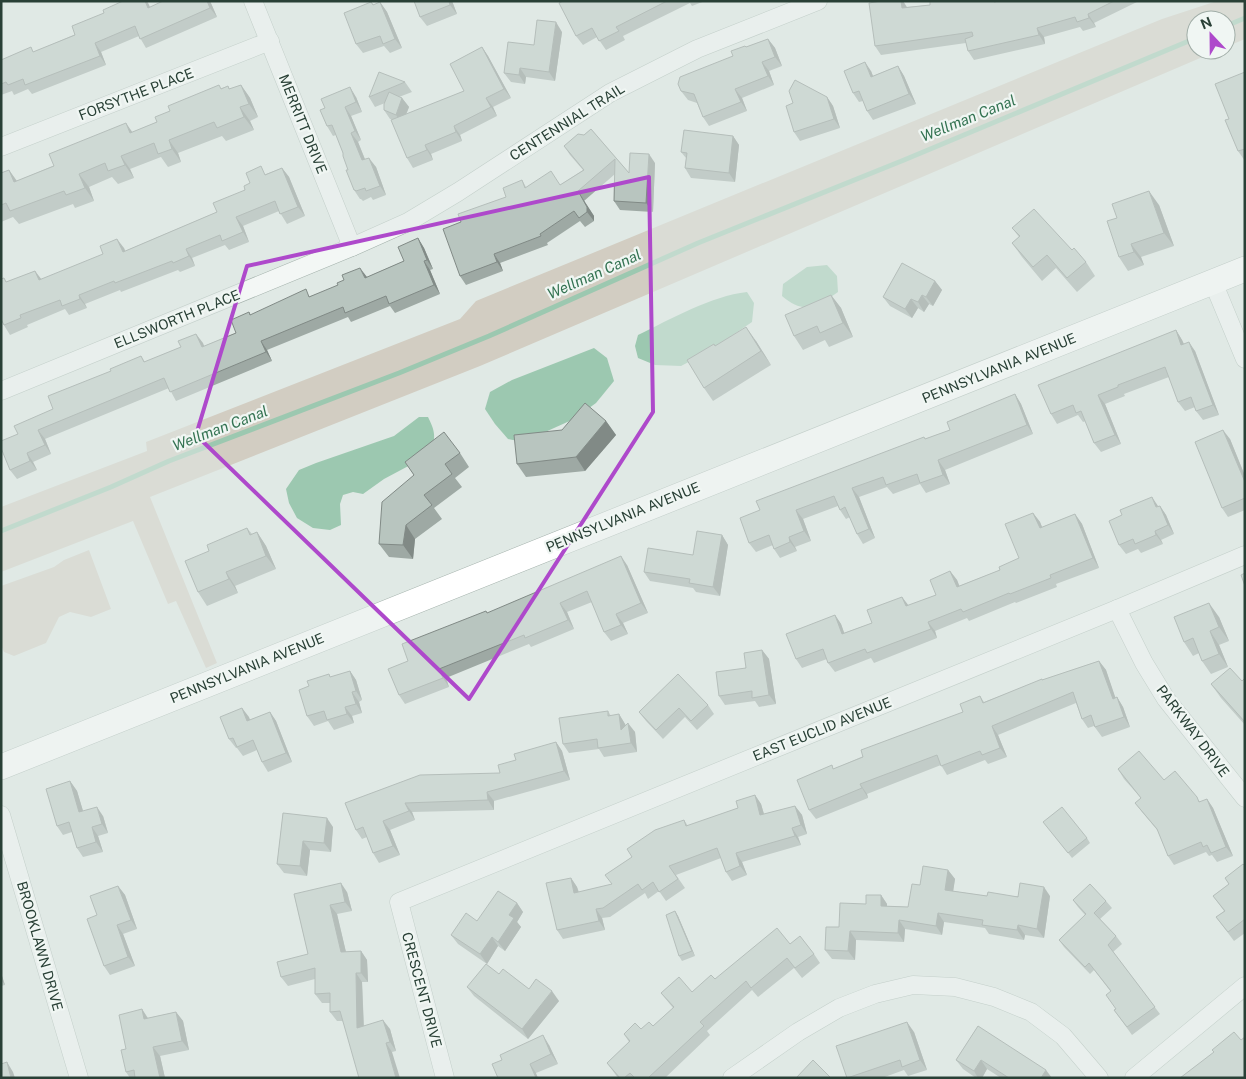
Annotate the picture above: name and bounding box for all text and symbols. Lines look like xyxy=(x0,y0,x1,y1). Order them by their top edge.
north arrow xyxy=(1186,10,1236,60)
text: N xyxy=(1198,13,1214,32)
street label: FORSYTHE PLACE xyxy=(76,65,196,123)
street label: MERRITT DRIVE xyxy=(276,72,330,176)
street label: CENTENNIAL TRAIL xyxy=(507,80,627,164)
water label: Wellman Canal xyxy=(918,91,1018,145)
water label: Wellman Canal xyxy=(545,246,643,302)
street label: ELLSWORTH PLACE xyxy=(112,286,242,352)
street label: PENNSYLVANIA AVENUE xyxy=(920,330,1078,406)
water label: Wellman Canal xyxy=(170,402,270,454)
street label: PENNSYLVANIA AVENUE xyxy=(544,479,702,555)
street label: PENNSYLVANIA AVENUE xyxy=(168,630,326,706)
street label: PARKWAY DRIVE xyxy=(1153,682,1233,780)
street label: EAST EUCLID AVENUE xyxy=(750,694,894,764)
street label: BROOKLAWN DRIVE xyxy=(14,879,66,1013)
street label: CRESCENT DRIVE xyxy=(399,930,445,1050)

